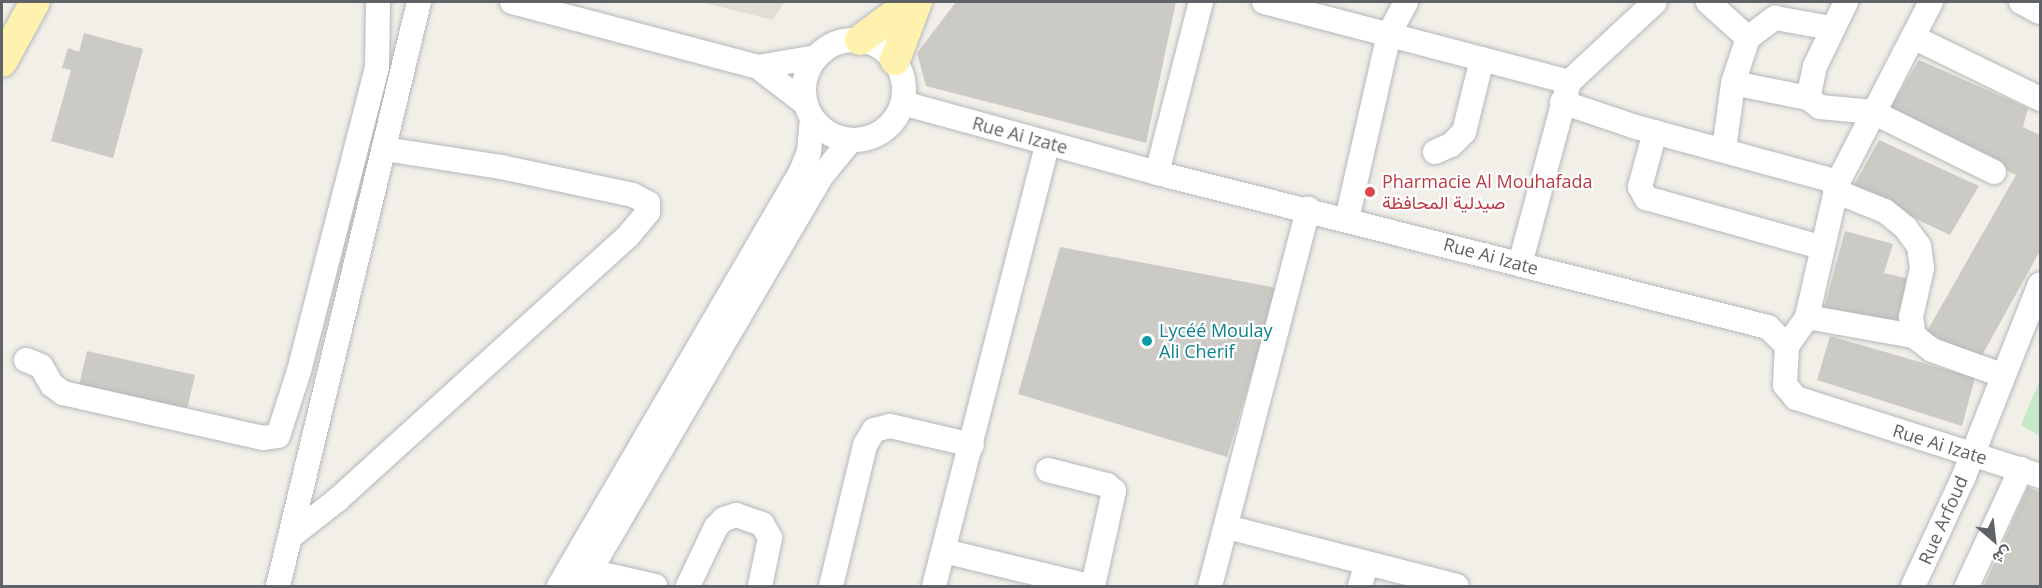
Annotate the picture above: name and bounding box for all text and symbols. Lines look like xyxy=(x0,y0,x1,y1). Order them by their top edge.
street label: Rue Ai Izate xyxy=(970,112,1070,158)
place label: Pharmacie Al Mouhafada صيدلية المحافظة xyxy=(1382,171,1593,213)
marker: Pharmacie Al Mouhafada صيدلية المحافظة xyxy=(1363,185,1377,199)
street label: Rue Ai Izate xyxy=(1441,233,1541,279)
place label: Lycéé Moulay Ali Cherif xyxy=(1159,320,1273,362)
marker: Lycéé Moulay Ali Cherif xyxy=(1140,334,1154,348)
street label: Rue Ai Izate xyxy=(1890,419,1990,469)
street label: Rue Arfoud xyxy=(1914,472,1972,568)
north arrow xyxy=(1964,510,2024,570)
text: ش xyxy=(1989,542,2016,570)

